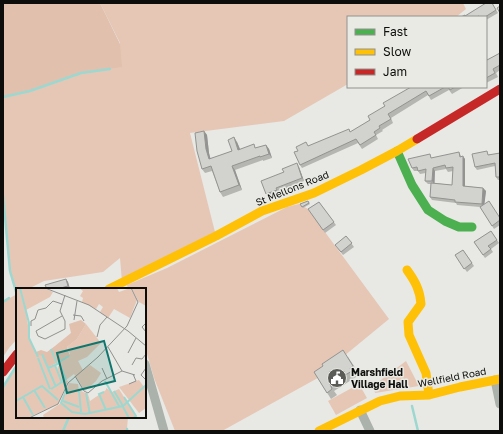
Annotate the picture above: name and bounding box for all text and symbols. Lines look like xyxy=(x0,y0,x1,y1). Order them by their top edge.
legend xyxy=(347,16,487,88)
text: Fast xyxy=(383,24,408,39)
text: Slow xyxy=(383,44,411,59)
text: Jam xyxy=(383,64,407,79)
street label: St Mellons Road xyxy=(254,168,330,208)
inset map xyxy=(16,288,146,418)
street label: Wellfield Road xyxy=(417,364,487,390)
place label: Marshfield Village Hall xyxy=(351,366,409,390)
public building icon: Marshfield Village Hall xyxy=(326,367,348,389)

